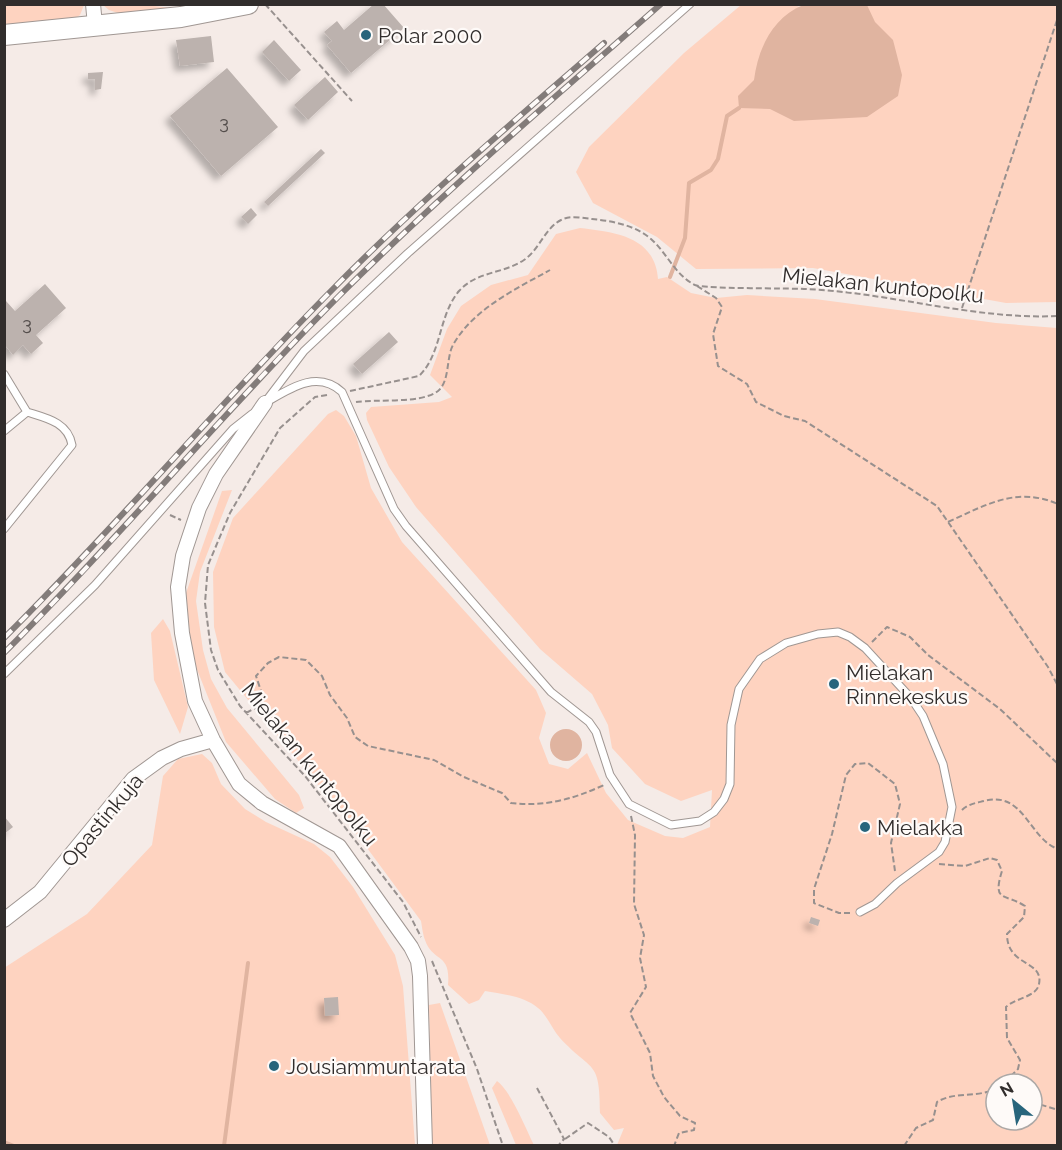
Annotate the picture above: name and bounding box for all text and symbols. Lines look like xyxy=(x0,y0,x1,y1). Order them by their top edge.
place label: Polar 2000 xyxy=(378,23,482,48)
marker: Polar 2000 xyxy=(359,28,373,42)
house number: 3 xyxy=(219,112,229,133)
street label: Mielakan kuntopolku xyxy=(781,262,985,308)
house number: 3 xyxy=(22,313,32,334)
place label: Mielakan Rinnekeskus xyxy=(846,660,968,709)
street label: Mielakan kuntopolku xyxy=(237,677,383,851)
marker: Mielakan Rinnekeskus xyxy=(827,677,841,691)
street label: Opastinkuja xyxy=(56,768,148,872)
place label: Mielakka xyxy=(877,815,963,840)
marker: Mielakka xyxy=(858,820,872,834)
place label: Jousiammuntarata xyxy=(286,1054,466,1079)
marker: Jousiammuntarata xyxy=(267,1059,281,1073)
north arrow xyxy=(984,1072,1044,1132)
text: N xyxy=(997,1078,1017,1101)

